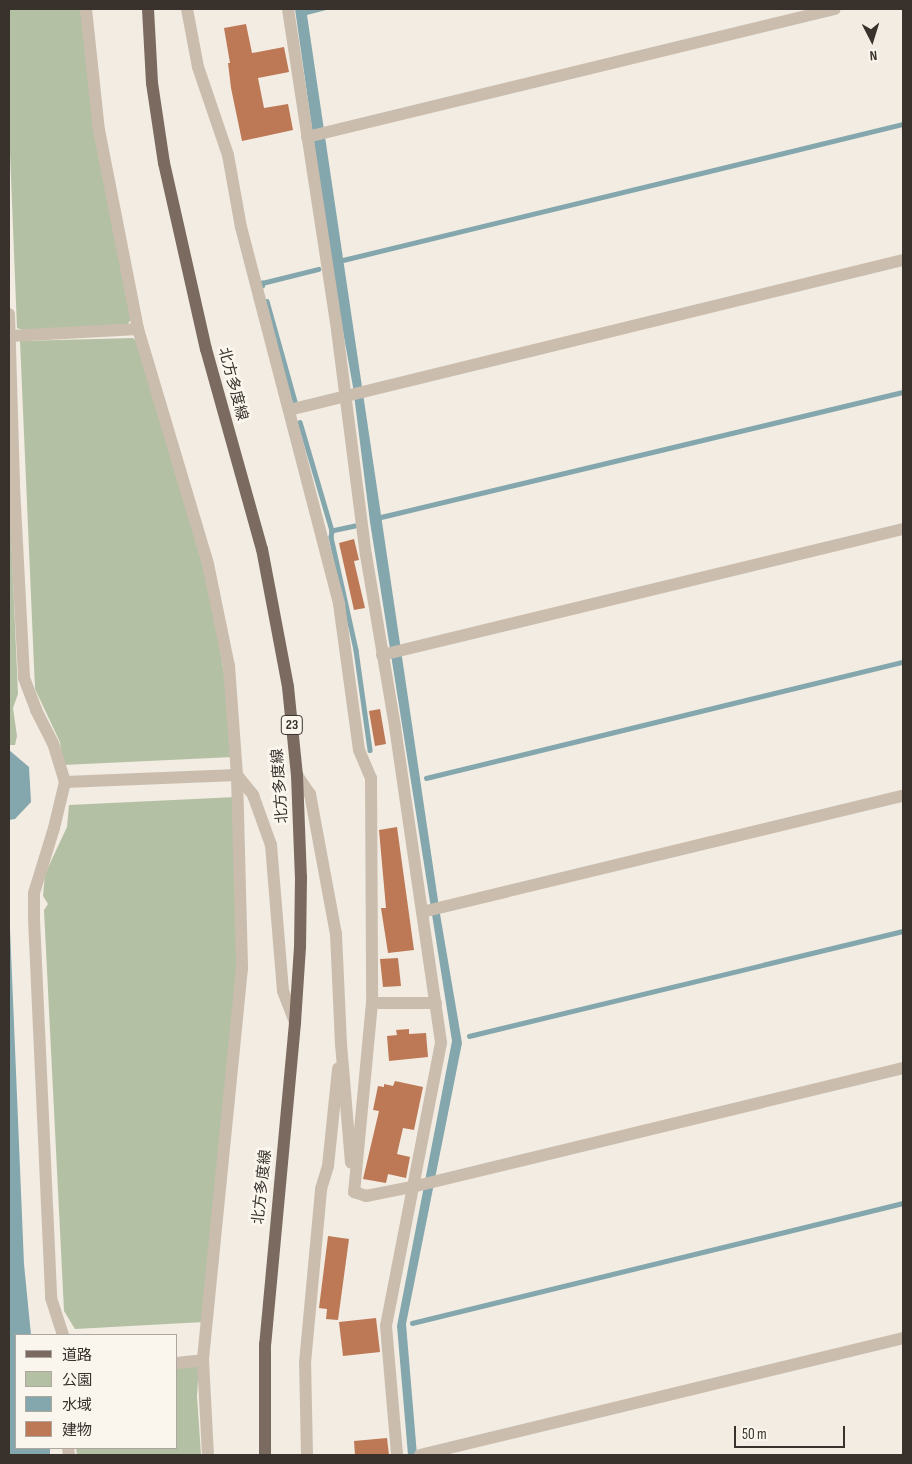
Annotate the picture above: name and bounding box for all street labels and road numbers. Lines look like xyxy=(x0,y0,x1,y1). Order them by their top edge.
street label: 北方多度線 xyxy=(215,345,251,423)
road number: 23 xyxy=(281,714,303,736)
street label: 北方多度線 xyxy=(268,748,292,824)
street label: 北方多度線 xyxy=(249,1149,275,1225)

